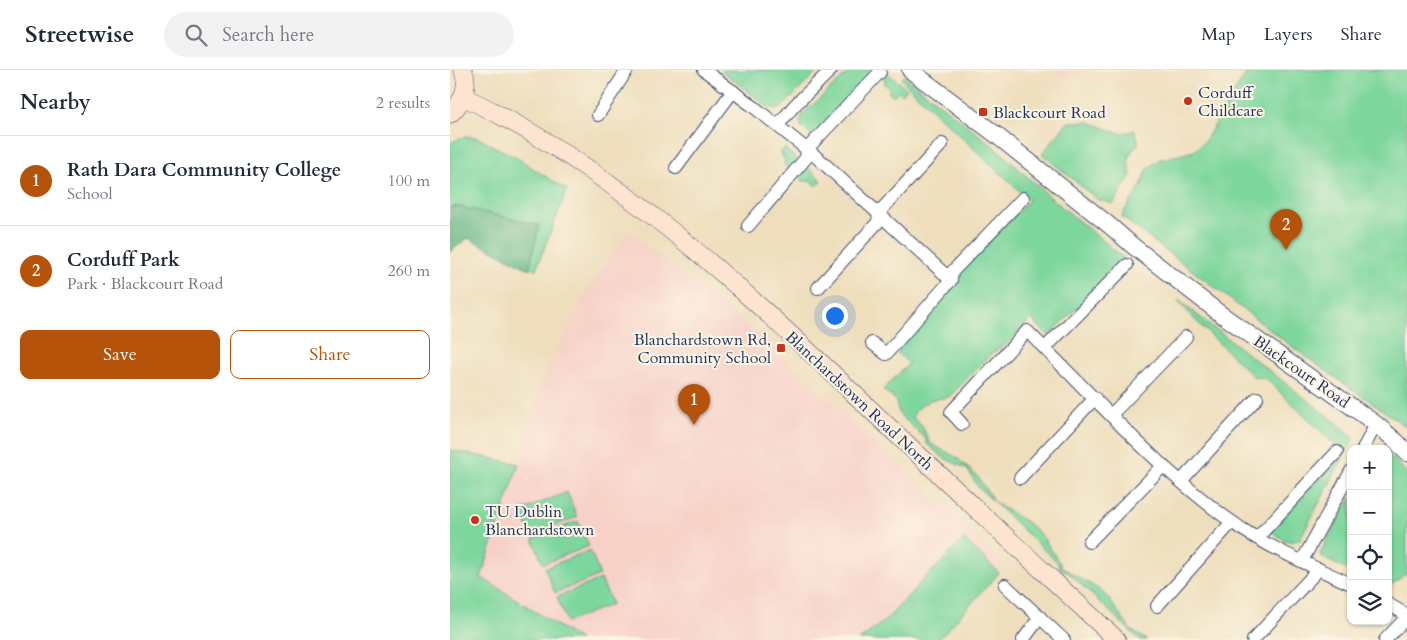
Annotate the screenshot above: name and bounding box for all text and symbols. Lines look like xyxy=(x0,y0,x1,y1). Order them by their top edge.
search box xyxy=(164,12,514,57)
text: Streetwise xyxy=(25,18,134,51)
icon: search xyxy=(182,21,210,49)
text: Search here xyxy=(222,22,314,48)
text: Map xyxy=(1201,22,1236,47)
text: Layers xyxy=(1264,22,1313,47)
text: Share xyxy=(1341,22,1382,47)
place label: Corduff Childcare xyxy=(1198,82,1263,122)
text: Nearby xyxy=(20,88,91,117)
text: 2 results xyxy=(376,92,430,114)
marker: Corduff Childcare xyxy=(1182,95,1194,107)
place label: Blackcourt Road xyxy=(993,102,1106,124)
marker: Blackcourt Road xyxy=(977,106,989,118)
text: Rath Dara Community College xyxy=(67,157,341,183)
text: 1 xyxy=(32,170,40,192)
text: 100 m xyxy=(388,170,430,192)
text: School xyxy=(67,183,112,205)
pin: 2 xyxy=(1270,209,1302,250)
text: Corduff Park xyxy=(67,247,180,273)
text: 2 xyxy=(32,260,40,282)
text: 260 m xyxy=(388,260,430,282)
text: Park · Blackcourt Road xyxy=(67,273,223,295)
your location xyxy=(822,303,848,329)
street label: Blanchardstown Road North xyxy=(781,326,938,475)
place label: Blanchardstown Rd, Community School xyxy=(634,329,771,369)
button: Save xyxy=(20,330,220,379)
button: Share xyxy=(230,330,430,379)
street label: Blackcourt Road xyxy=(1249,330,1354,413)
marker: Blanchardstown Rd, Community School xyxy=(775,342,787,354)
pin: 1 xyxy=(678,384,710,425)
map controls xyxy=(1347,445,1392,625)
button: + xyxy=(1347,445,1392,490)
button: − xyxy=(1347,490,1392,535)
place label: TU Dublin Blanchardstown xyxy=(485,501,594,541)
marker: TU Dublin Blanchardstown xyxy=(469,514,481,526)
button: locate xyxy=(1347,535,1392,580)
button: layers xyxy=(1347,580,1392,625)

